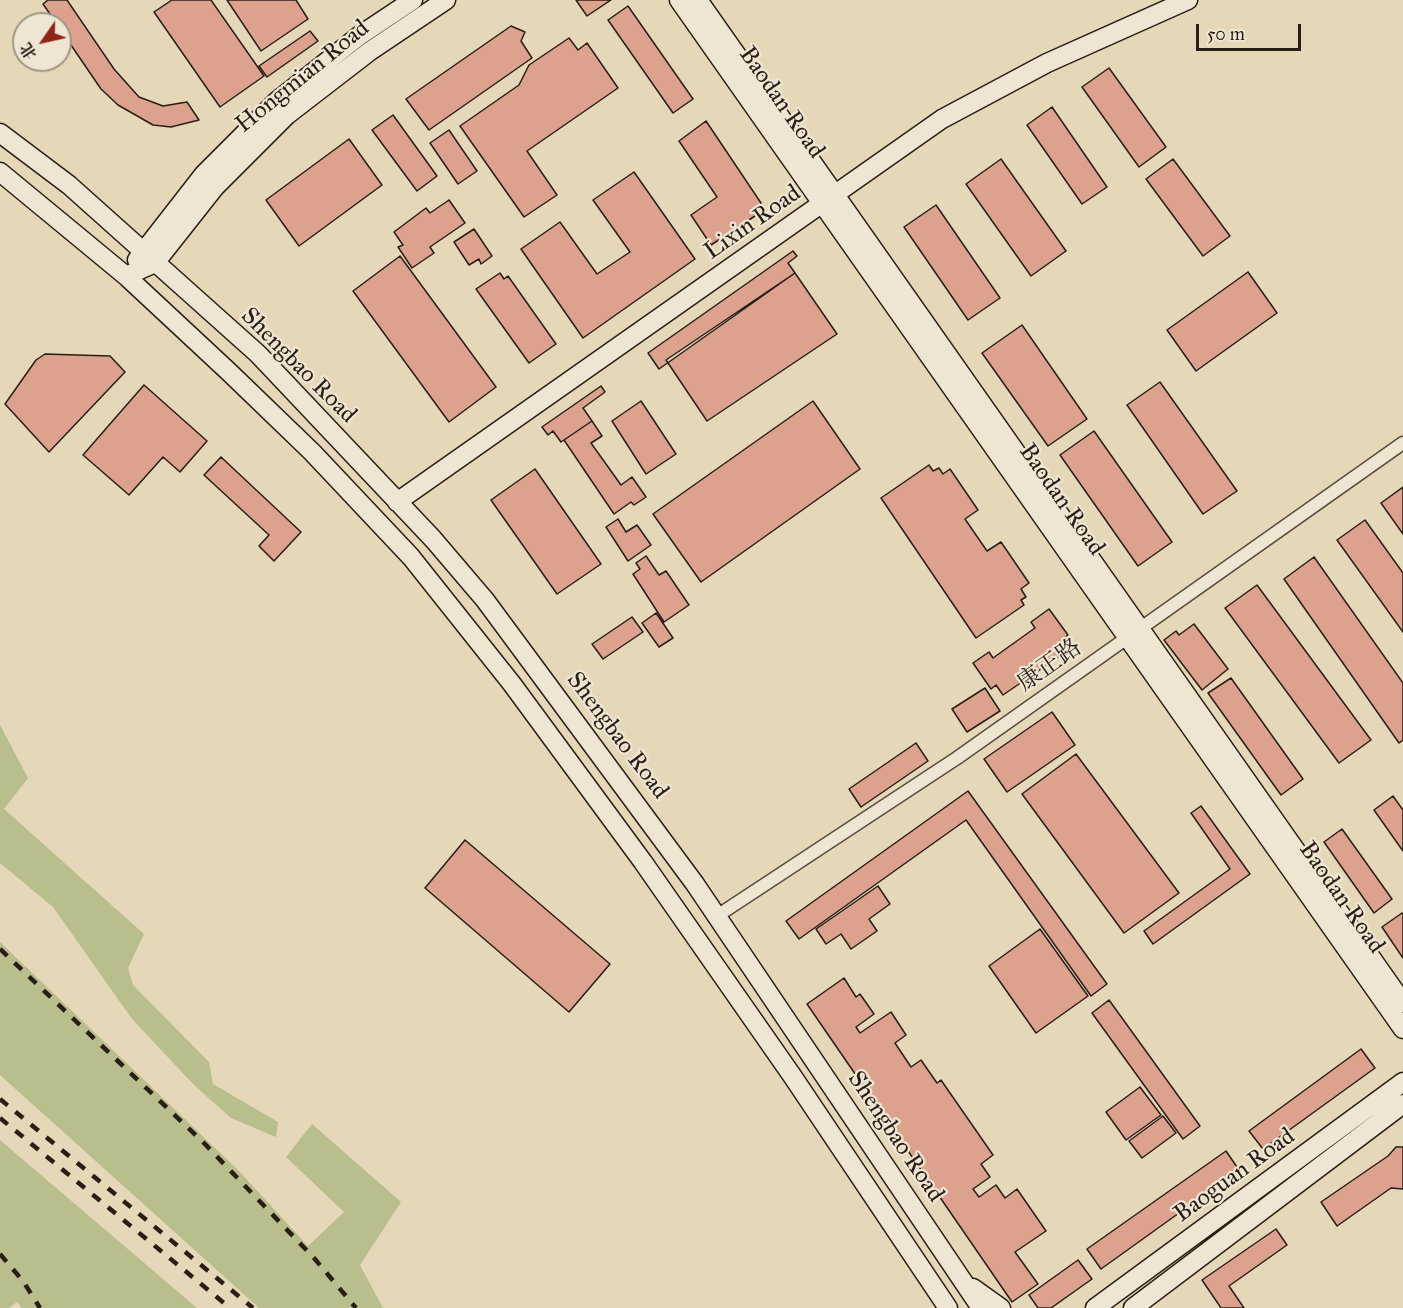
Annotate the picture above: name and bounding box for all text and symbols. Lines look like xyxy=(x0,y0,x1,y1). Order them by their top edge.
north arrow xyxy=(12,12,72,72)
scale bar xyxy=(1199,12,1304,50)
street label: Hongmian Road xyxy=(231,14,375,140)
text: 50 m xyxy=(1207,23,1245,45)
text: 北 xyxy=(16,39,41,63)
street label: Baodan Road xyxy=(732,42,830,164)
street label: Lixin Road xyxy=(699,179,807,267)
street label: Shengbao Road xyxy=(234,302,362,430)
street label: Baodan Road xyxy=(1012,439,1110,561)
street label: 康正路 xyxy=(1012,634,1088,698)
street label: Shengbao Road xyxy=(560,667,674,805)
street label: Baodan Road xyxy=(1292,837,1390,959)
street label: Shengbao Road xyxy=(841,1066,949,1208)
street label: Baoguan Road xyxy=(1169,1123,1301,1229)

